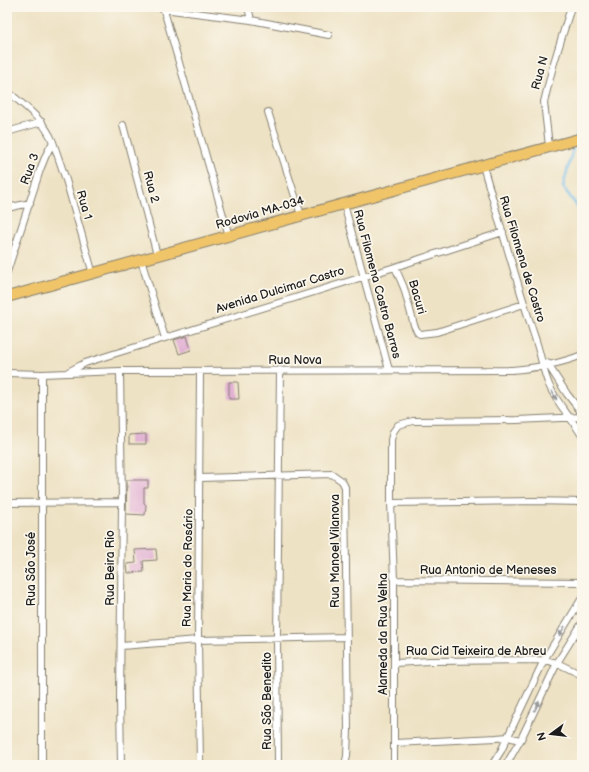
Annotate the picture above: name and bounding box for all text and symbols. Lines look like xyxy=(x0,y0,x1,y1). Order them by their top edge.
street label: Rua N xyxy=(528,55,552,91)
street label: Rua 3 xyxy=(17,151,43,187)
street label: Rua 2 xyxy=(140,169,162,205)
street label: Rua 1 xyxy=(73,189,95,221)
street label: Rodovia MA-034 xyxy=(214,193,307,233)
street label: Rua Filomena de Castro xyxy=(496,194,548,324)
street label: Rua Filomena Castro Barros xyxy=(350,208,404,360)
street label: Avenida Dulcimar Castro xyxy=(214,263,346,317)
street label: Bacuri xyxy=(405,278,429,316)
street label: Rua Nova xyxy=(268,353,322,368)
one-way arrow xyxy=(551,389,557,401)
street label: Rua Manoel Vilanova xyxy=(328,494,343,608)
street label: Rua Maria do Rosário xyxy=(179,508,197,627)
street label: Rua Beira Rio xyxy=(103,530,118,606)
street label: Rua São José xyxy=(24,532,39,606)
street label: Rua Antonio de Meneses xyxy=(420,563,556,578)
street label: Alameda da Rua Velha xyxy=(376,573,391,695)
one-way arrow xyxy=(558,625,565,637)
street label: Rua Cid Teixeira de Abreu xyxy=(406,644,546,659)
street label: Rua São Benedito xyxy=(260,652,275,750)
one-way arrow xyxy=(534,700,540,711)
north arrow xyxy=(531,714,571,754)
text: N xyxy=(534,731,549,742)

